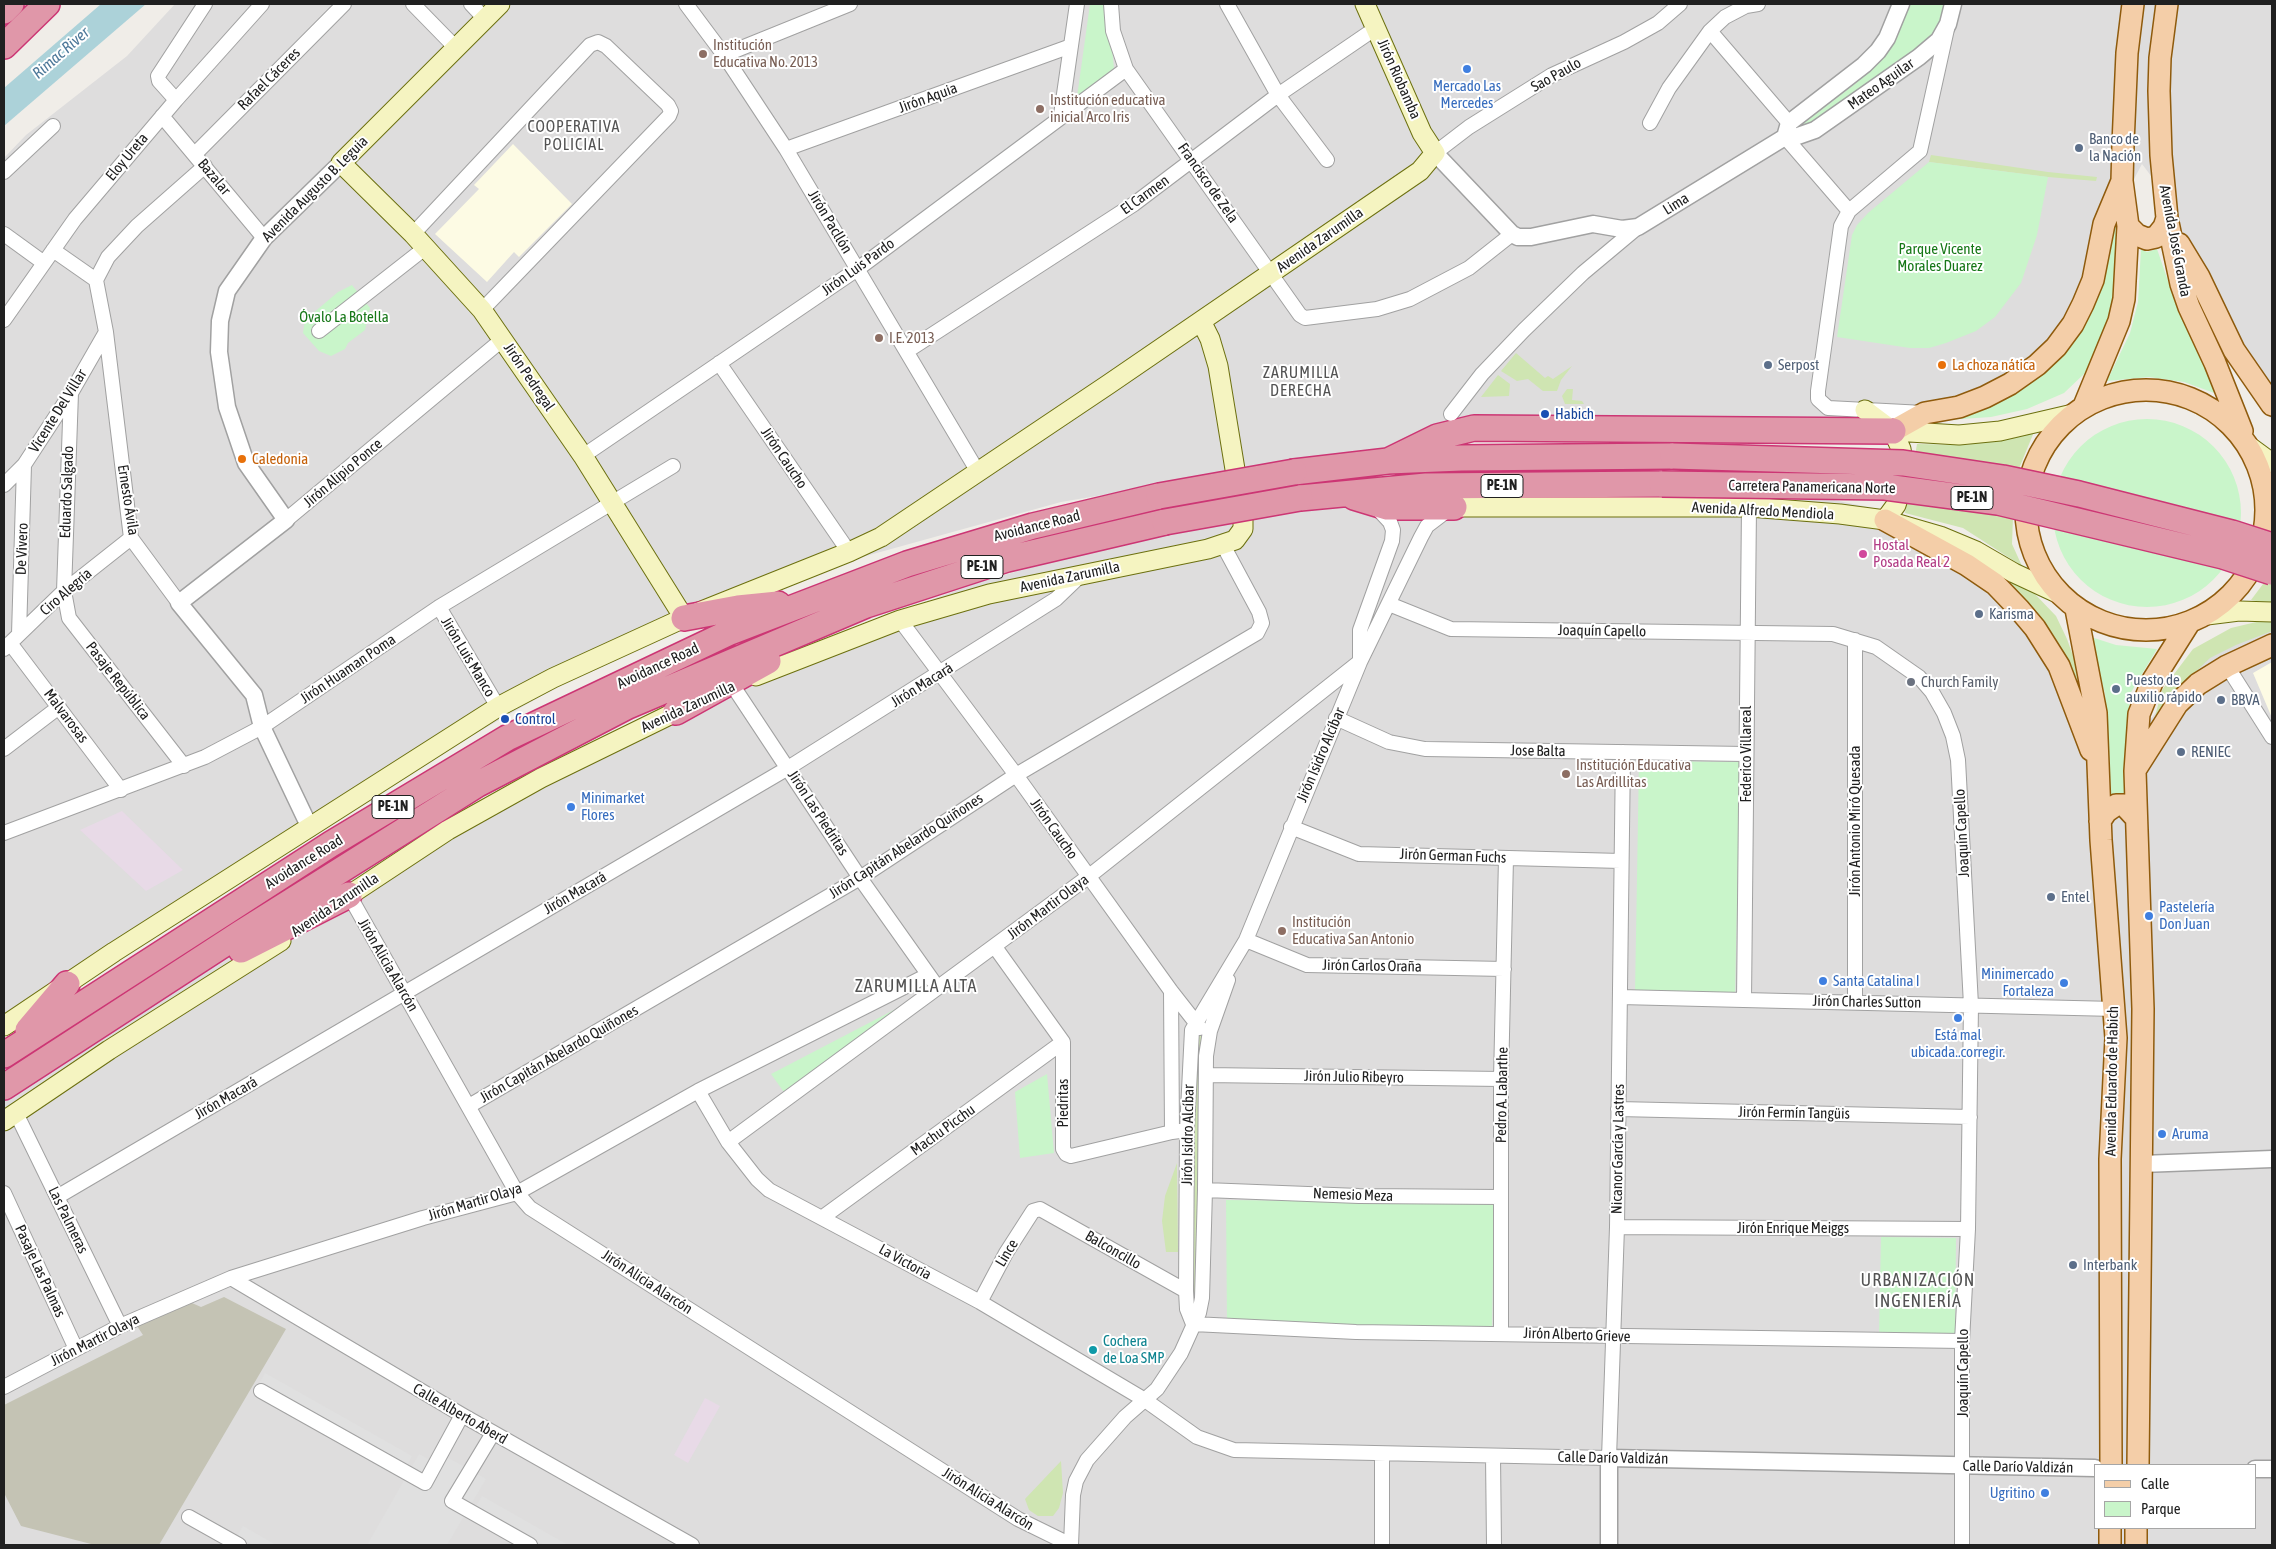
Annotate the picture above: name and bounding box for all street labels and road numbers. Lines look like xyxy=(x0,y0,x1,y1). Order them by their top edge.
street label: Jirón Riobamba xyxy=(1373,36,1425,122)
street label: Rafael Cáceres xyxy=(234,44,304,114)
street label: Sao Paulo xyxy=(1528,54,1584,96)
street label: Mateo Aguilar xyxy=(1844,55,1918,113)
street label: Jirón Aquia xyxy=(896,79,960,117)
street label: Eloy Ureta xyxy=(102,129,152,185)
street label: Avenida Augusto B. Leguia xyxy=(258,132,372,246)
street label: Francisco de Zela xyxy=(1174,140,1242,226)
street label: Bazalar xyxy=(194,155,234,199)
street label: El Carmen xyxy=(1117,171,1173,219)
street label: Avenida José Granda xyxy=(2155,184,2195,298)
street label: Jirón Pacllón xyxy=(804,187,856,257)
street label: Lima xyxy=(1660,189,1692,219)
street label: Avenida Zarumilla xyxy=(1273,203,1367,277)
street label: Jirón Luis Pardo xyxy=(818,235,898,299)
street label: Jirón Pedregal xyxy=(500,339,558,415)
street label: Vicente Del Villar xyxy=(25,366,91,456)
street label: Jirón Caucho xyxy=(757,424,811,492)
street label: Jirón Alipio Ponce xyxy=(300,435,386,511)
street label: Eduardo Salgado xyxy=(56,445,78,539)
street label: Ernesto Ávila xyxy=(114,463,142,537)
road number: PE-1N xyxy=(1481,474,1523,498)
street label: Carretera Panamericana Norte xyxy=(1728,477,1896,497)
road number: PE-1N xyxy=(1951,486,1993,509)
street label: Avenida Alfredo Mendiola xyxy=(1691,498,1835,524)
street label: Avoidance Road xyxy=(992,507,1082,545)
street label: De Vivero xyxy=(12,523,32,575)
road number: PE-1N xyxy=(961,556,1003,578)
street label: Avenida Zarumilla xyxy=(1018,558,1122,596)
street label: Ciro Alegría xyxy=(36,565,96,619)
street label: Jirón Luis Manco xyxy=(437,614,499,700)
street label: Joaquín Capello xyxy=(1558,621,1646,641)
street label: Jirón Huaman Poma xyxy=(297,630,399,708)
street label: Pasaje República xyxy=(82,638,154,724)
street label: Avoidance Road xyxy=(614,639,702,693)
street label: Jirón Macará xyxy=(888,659,956,711)
street label: Avenida Zarumilla xyxy=(638,677,738,737)
street label: Malvarosas xyxy=(40,685,92,747)
street label: Jirón Isidro Alcíbar xyxy=(1293,705,1349,805)
street label: Federico Villareal xyxy=(1737,706,1755,802)
street label: Jose Balta xyxy=(1510,742,1566,760)
street label: Jirón Antonio Miró Quesada xyxy=(1846,746,1864,896)
street label: Jirón Las Piedritas xyxy=(784,767,852,859)
street label: Joaquín Capello xyxy=(1951,788,1973,878)
street label: Jirón Capitán Abelardo Quiñones xyxy=(826,789,986,903)
street label: Jirón Caucho xyxy=(1027,795,1081,863)
road number: PE-1N xyxy=(372,796,414,819)
street label: Avoidance Road xyxy=(262,831,346,893)
street label: Jirón German Fuchs xyxy=(1399,845,1507,867)
street label: Jirón Macará xyxy=(540,868,610,918)
street label: Avenida Zarumilla xyxy=(288,869,382,941)
street label: Jirón Martir Olaya xyxy=(1004,871,1092,943)
street label: Jirón Alicia Alarcón xyxy=(354,915,422,1015)
street label: Jirón Carlos Oraña xyxy=(1322,956,1422,976)
street label: Jirón Charles Sutton xyxy=(1812,992,1922,1012)
street label: Jirón Capitán Abelardo Quiñones xyxy=(477,1001,641,1107)
street label: Avenida Eduardo de Habich xyxy=(2102,1006,2122,1156)
street label: Pedro A. Labarthe xyxy=(1492,1047,1512,1143)
street label: Jirón Julio Ribeyro xyxy=(1304,1067,1404,1087)
street label: Jirón Macará xyxy=(191,1073,261,1123)
street label: Piedritas xyxy=(1054,1079,1072,1127)
street label: Jirón Isidro Alcíbar xyxy=(1178,1084,1198,1186)
street label: Nicanor García y Lastres xyxy=(1608,1084,1628,1214)
street label: Machu Picchu xyxy=(907,1101,979,1159)
street label: Jirón Fermín Tangüis xyxy=(1738,1103,1850,1123)
street label: Jirón Martir Olaya xyxy=(426,1179,524,1225)
street label: Las Palmeras xyxy=(44,1184,92,1256)
street label: Nemesio Meza xyxy=(1313,1185,1393,1205)
street label: Jirón Enrique Meiggs xyxy=(1737,1219,1849,1237)
street label: Pasaje Las Palmas xyxy=(11,1222,69,1320)
street label: Balconcillo xyxy=(1082,1227,1144,1273)
street label: Lince xyxy=(992,1236,1022,1270)
street label: La Victoria xyxy=(876,1240,934,1284)
street label: Jirón Alicia Alarcón xyxy=(598,1246,696,1318)
street label: Jirón Martir Olaya xyxy=(48,1310,142,1370)
street label: Jirón Alberto Grieve xyxy=(1523,1324,1631,1346)
street label: Joaquín Capello xyxy=(1954,1329,1972,1417)
street label: Calle Alberto Aberd xyxy=(410,1380,510,1448)
street label: Calle Darío Valdizán xyxy=(1558,1448,1668,1468)
street label: Calle Darío Valdizán xyxy=(1963,1457,2073,1477)
street label: Jirón Alicia Alarcón xyxy=(939,1464,1037,1534)

